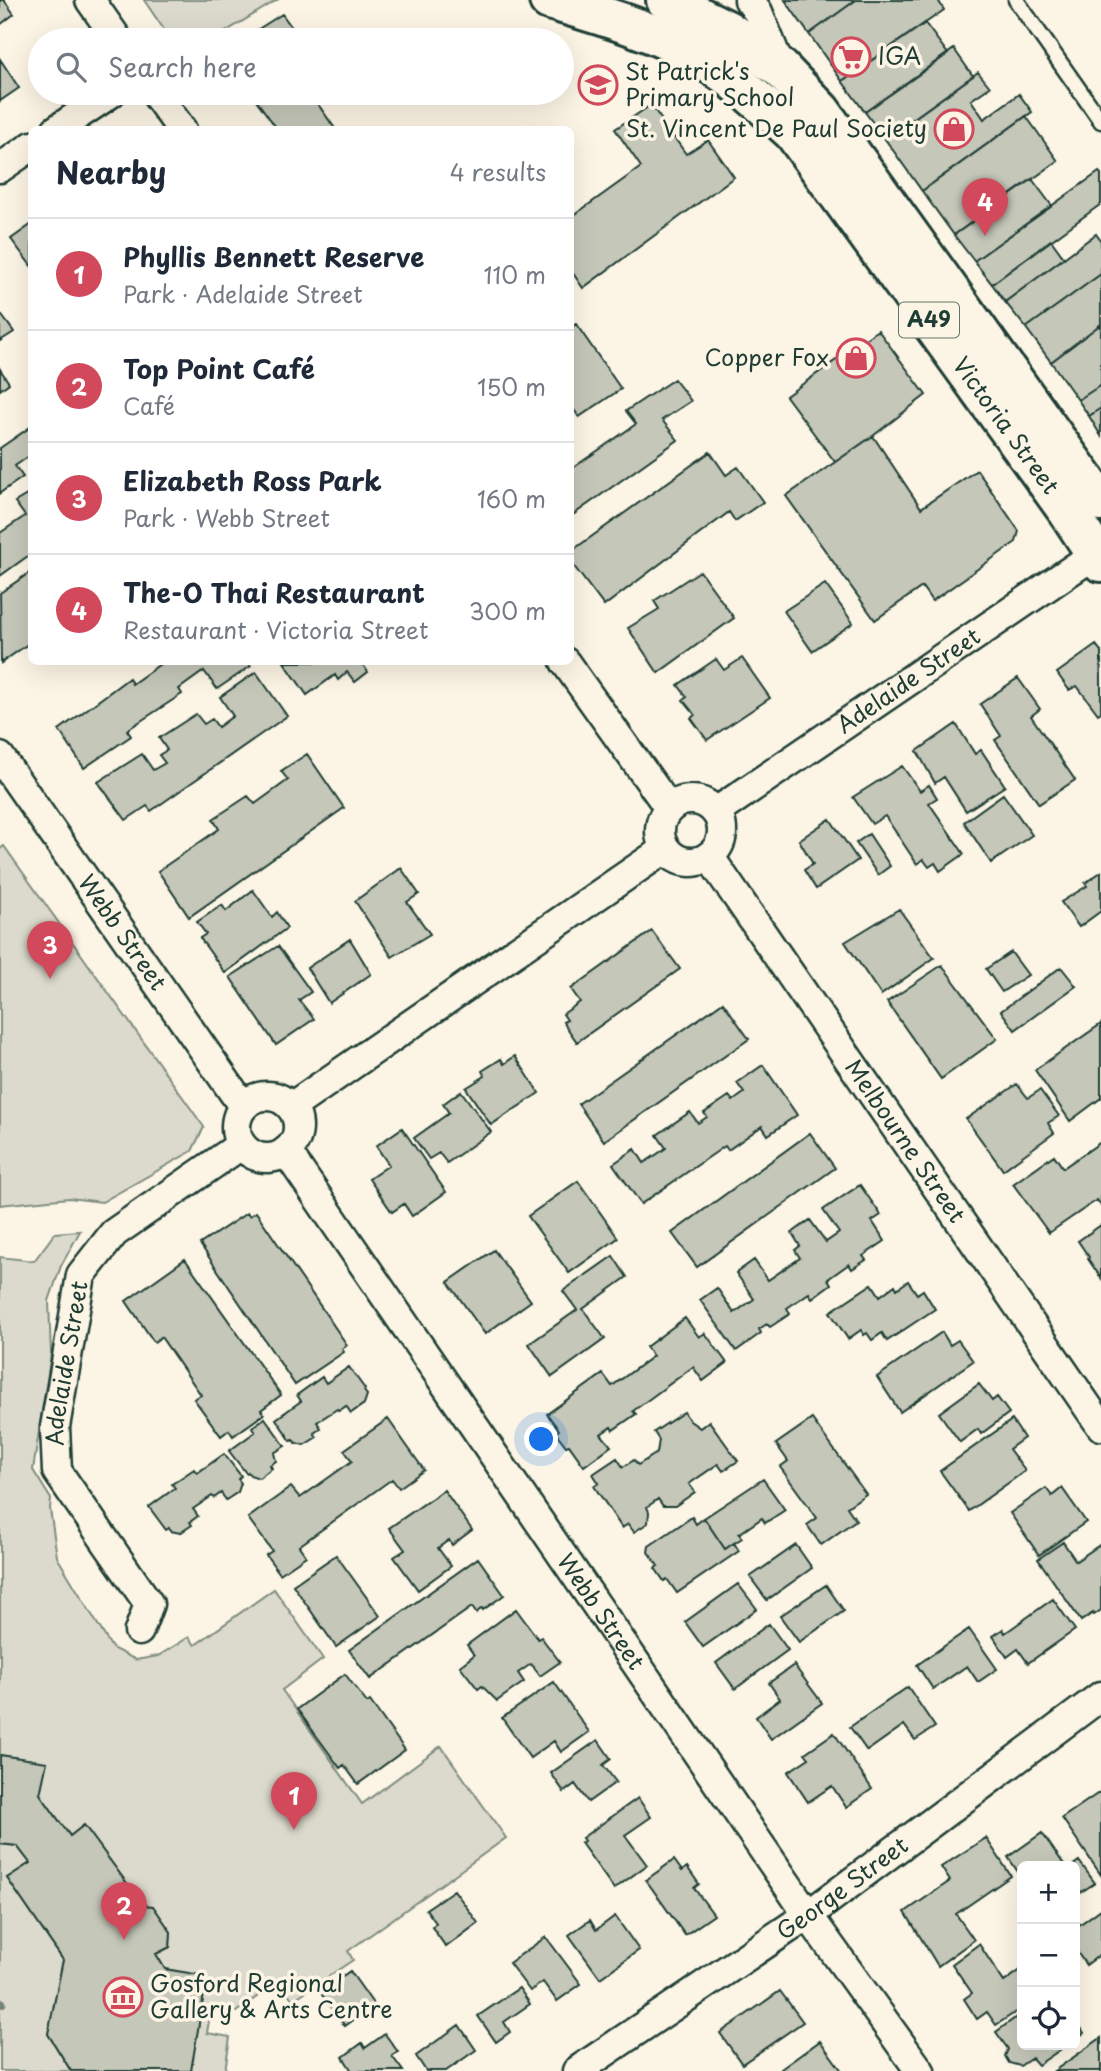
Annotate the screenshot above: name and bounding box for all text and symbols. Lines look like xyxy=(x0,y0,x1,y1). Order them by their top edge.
search box xyxy=(28,28,574,105)
supermarket icon: IGA xyxy=(830,36,872,78)
place label: IGA xyxy=(878,38,921,73)
text: Search here xyxy=(108,47,257,86)
icon: search xyxy=(52,48,90,86)
place label: St Patrick's Primary School xyxy=(625,53,794,114)
school or university icon: St Patrick's Primary School xyxy=(577,64,619,106)
shop icon: St. Vincent De Paul Society xyxy=(933,108,975,150)
place label: St. Vincent De Paul Society xyxy=(626,110,927,145)
text: Nearby xyxy=(56,149,166,194)
text: 4 results xyxy=(450,154,546,189)
pin: 4 xyxy=(962,178,1008,236)
text: Phyllis Bennett Reserve xyxy=(123,237,424,276)
text: 1 xyxy=(74,257,85,292)
text: 110 m xyxy=(484,257,546,292)
text: Park · Adelaide Street xyxy=(123,276,363,311)
road number: A49 xyxy=(899,302,959,338)
shop icon: Copper Fox xyxy=(835,337,877,379)
place label: Copper Fox xyxy=(705,339,829,374)
text: Top Point Café xyxy=(123,349,315,388)
street label: Victoria Street xyxy=(945,349,1069,501)
text: 2 xyxy=(71,369,87,404)
text: 150 m xyxy=(477,369,546,404)
text: Café xyxy=(123,388,175,423)
text: Elizabeth Ross Park xyxy=(123,461,382,500)
text: 3 xyxy=(71,481,87,516)
text: 160 m xyxy=(477,481,546,516)
text: Park · Webb Street xyxy=(123,500,330,535)
text: The-O Thai Restaurant xyxy=(123,573,425,612)
text: 4 xyxy=(71,593,87,628)
text: 300 m xyxy=(469,593,546,628)
text: Restaurant · Victoria Street xyxy=(123,612,428,647)
street label: Adelaide Street xyxy=(829,618,987,741)
street label: Webb Street xyxy=(71,867,176,997)
pin: 3 xyxy=(27,921,73,979)
street label: Melbourne Street xyxy=(837,1051,975,1229)
street label: Adelaide Street xyxy=(36,1278,96,1447)
your location xyxy=(524,1422,558,1456)
street label: Webb Street xyxy=(550,1546,654,1676)
pin: 1 xyxy=(271,1772,317,1830)
street label: George Street xyxy=(769,1827,915,1948)
map controls xyxy=(1017,1861,1080,2050)
button: + xyxy=(1017,1861,1080,1924)
pin: 2 xyxy=(101,1882,147,1940)
button: − xyxy=(1017,1924,1080,1987)
place label: Gosford Regional Gallery & Arts Centre xyxy=(150,1965,392,2026)
museum icon: Gosford Regional Gallery & Arts Centre xyxy=(102,1976,144,2018)
button: locate xyxy=(1017,1987,1080,2050)

